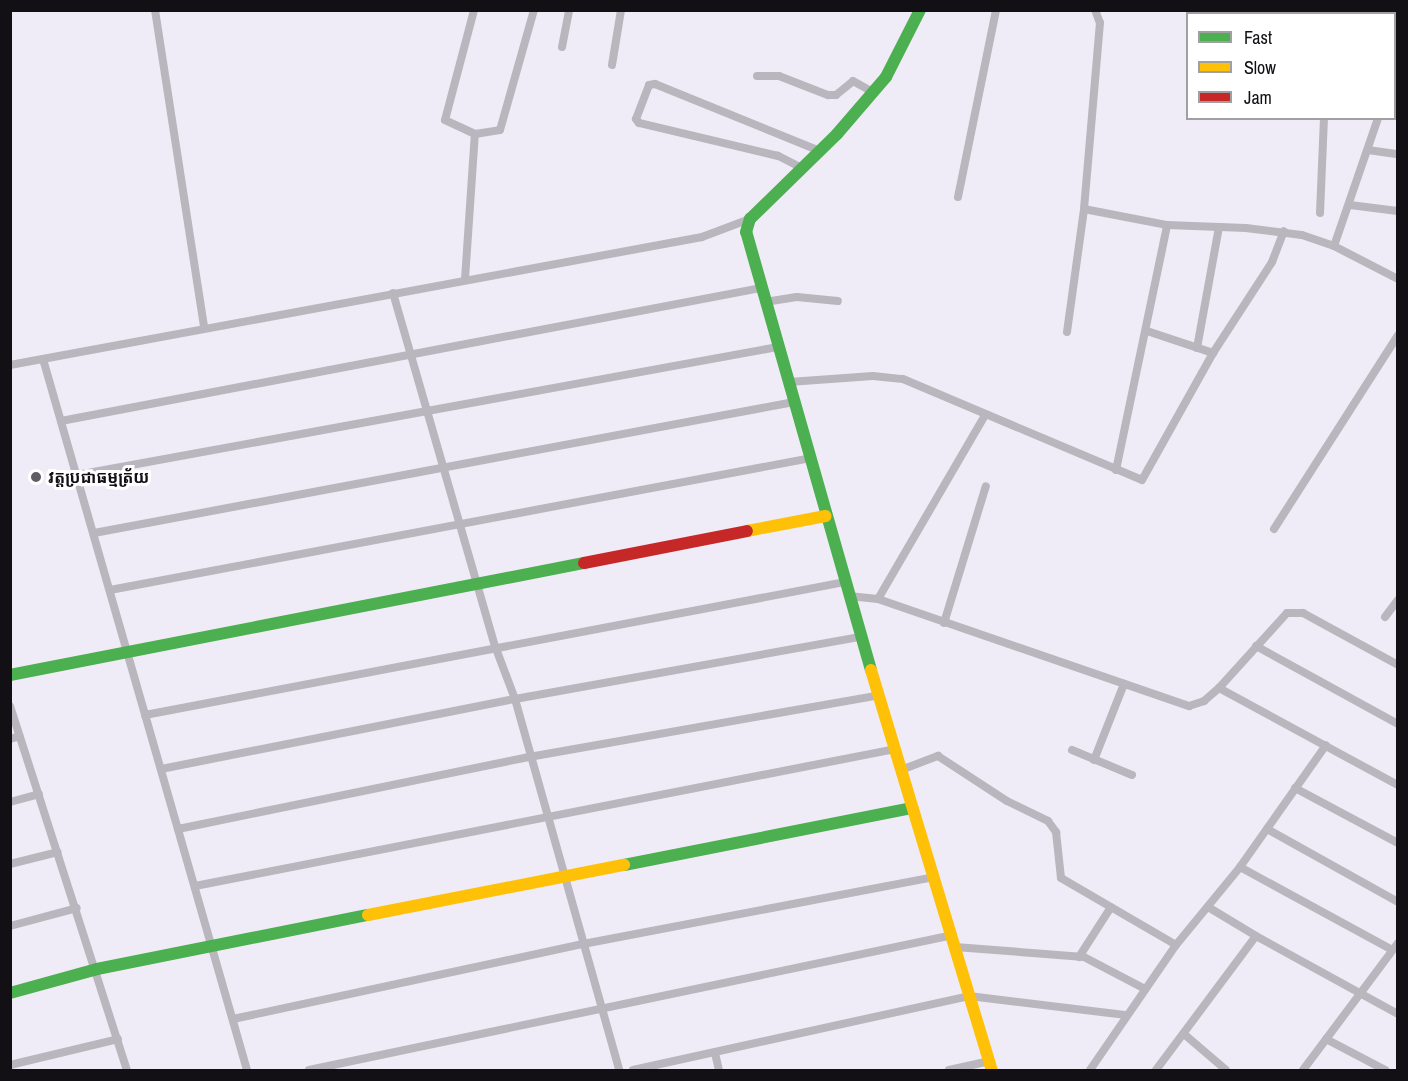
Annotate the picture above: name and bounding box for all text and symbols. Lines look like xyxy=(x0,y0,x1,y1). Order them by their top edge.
legend xyxy=(1186,12,1396,120)
text: Fast xyxy=(1244,25,1272,50)
text: Slow xyxy=(1244,55,1276,80)
text: Jam xyxy=(1244,85,1272,110)
place label: វត្តប្រជាធម្មត្រ័យ xyxy=(48,467,149,487)
marker: វត្តប្រជាធម្មត្រ័យ xyxy=(29,470,43,484)

